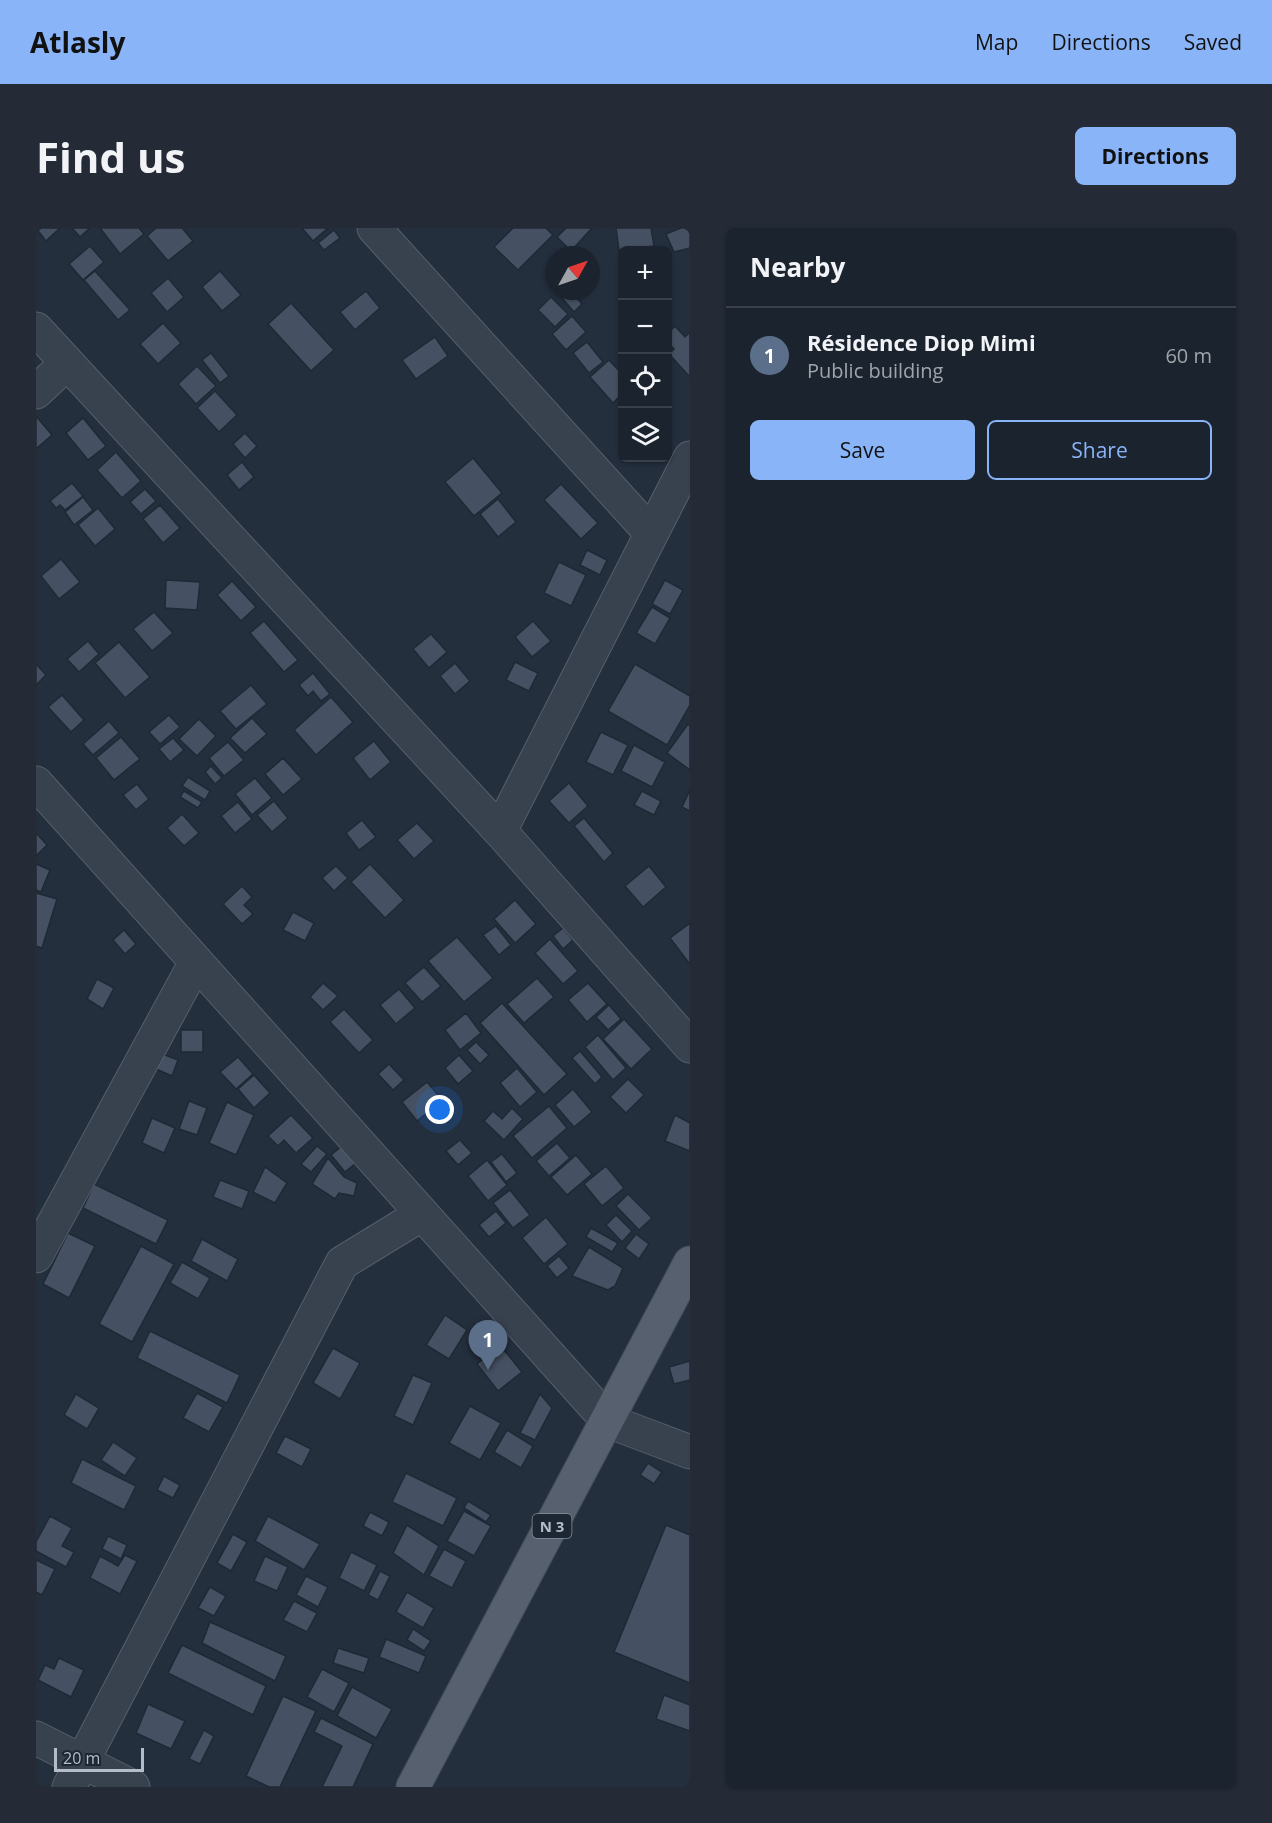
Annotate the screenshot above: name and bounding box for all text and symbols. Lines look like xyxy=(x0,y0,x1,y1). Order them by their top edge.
text: Atlasly xyxy=(30,23,125,61)
text: Map xyxy=(975,28,1018,56)
text: Directions xyxy=(1051,28,1151,56)
text: Saved xyxy=(1184,28,1242,56)
button: Directions xyxy=(1075,127,1236,185)
text: Find us xyxy=(36,128,185,185)
north arrow xyxy=(546,246,600,300)
map controls xyxy=(618,246,672,462)
button: + xyxy=(618,246,672,300)
text: Nearby xyxy=(750,249,845,285)
button: − xyxy=(618,300,672,354)
text: Résidence Diop Mimi xyxy=(807,327,1036,357)
text: 1 xyxy=(764,342,775,369)
text: 60 m xyxy=(1165,342,1212,369)
button: locate xyxy=(618,354,672,408)
text: Public building xyxy=(807,357,943,384)
button: layers xyxy=(618,408,672,462)
button: Save xyxy=(750,420,975,480)
button: Share xyxy=(987,420,1212,480)
your location xyxy=(425,1095,454,1124)
pin: 1 xyxy=(468,1320,508,1370)
road number: N 3 xyxy=(532,1514,572,1538)
scale bar xyxy=(54,1745,144,1772)
text: 20 m xyxy=(63,1747,100,1769)

